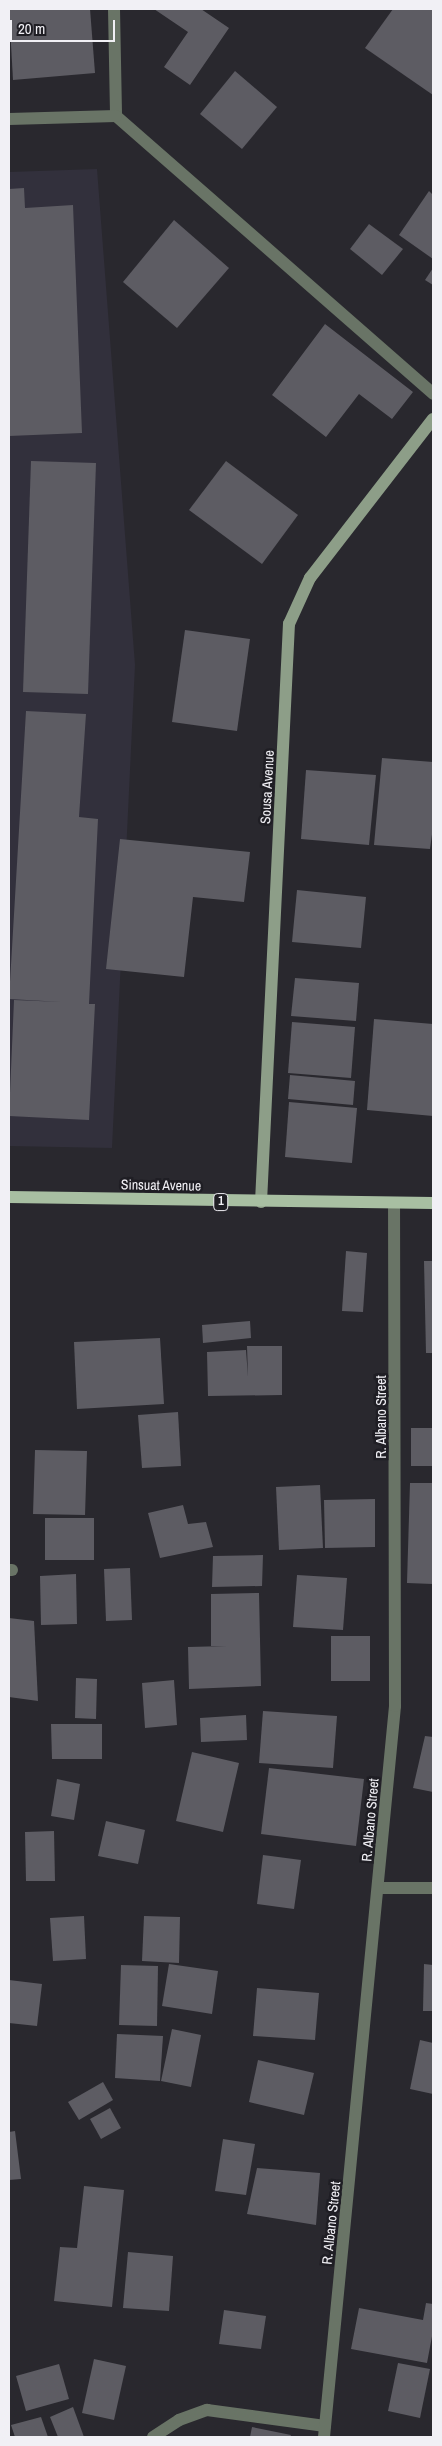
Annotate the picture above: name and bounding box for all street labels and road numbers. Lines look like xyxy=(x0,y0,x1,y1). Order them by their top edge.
street label: Sousa Avenue xyxy=(257,749,277,825)
street label: Sinsuat Avenue xyxy=(120,1176,202,1194)
road number: 1 xyxy=(212,1192,230,1212)
street label: R. Albano Street xyxy=(373,1375,389,1459)
street label: R. Albano Street xyxy=(358,1777,382,1863)
street label: R. Albano Street xyxy=(318,2180,344,2266)

